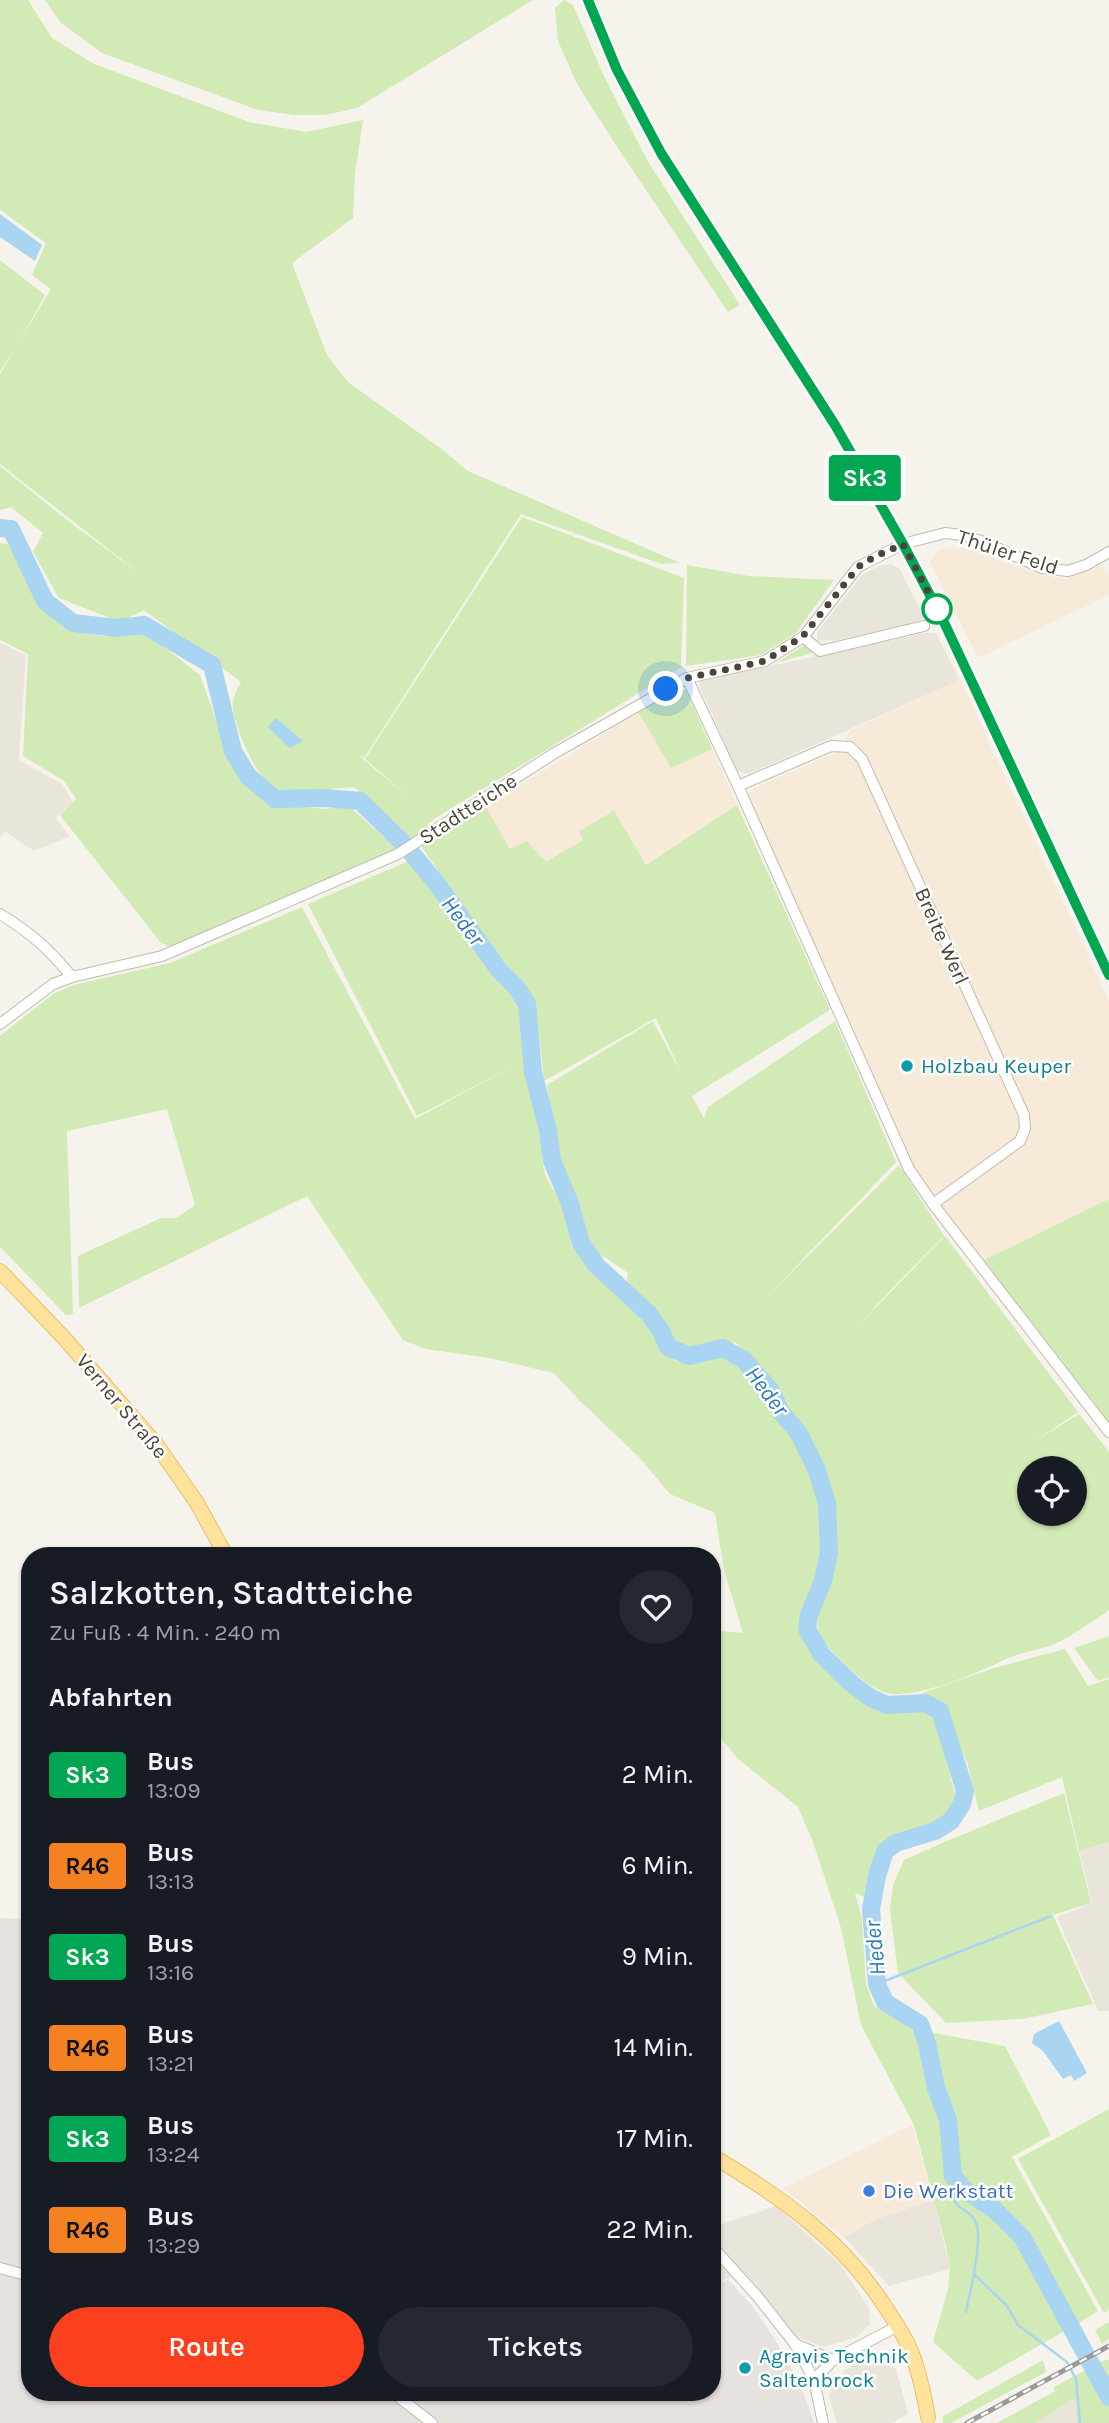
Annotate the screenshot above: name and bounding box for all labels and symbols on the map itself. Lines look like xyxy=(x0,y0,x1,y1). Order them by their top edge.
line badge: Sk3 xyxy=(825,455,905,501)
street label: Thüler Feld xyxy=(955,524,1061,580)
unlabelled marker xyxy=(922,594,952,624)
your location xyxy=(648,671,683,706)
street label: Stadtteiche xyxy=(415,769,521,849)
street label: Breite Werl xyxy=(910,884,974,988)
water label: Heder xyxy=(436,891,491,952)
place label: Holzbau Keuper xyxy=(921,1054,1071,1078)
marker: Holzbau Keuper xyxy=(899,1058,915,1074)
street label: Verner Straße xyxy=(71,1349,173,1463)
water label: Heder xyxy=(740,1361,795,1422)
water label: Heder xyxy=(859,1918,891,1977)
place label: Die Werkstatt xyxy=(883,2179,1014,2203)
marker: Die Werkstatt xyxy=(861,2183,877,2199)
place label: Agravis Technik Saltenbrock xyxy=(759,2344,909,2392)
marker: Agravis Technik Saltenbrock xyxy=(737,2360,753,2376)

